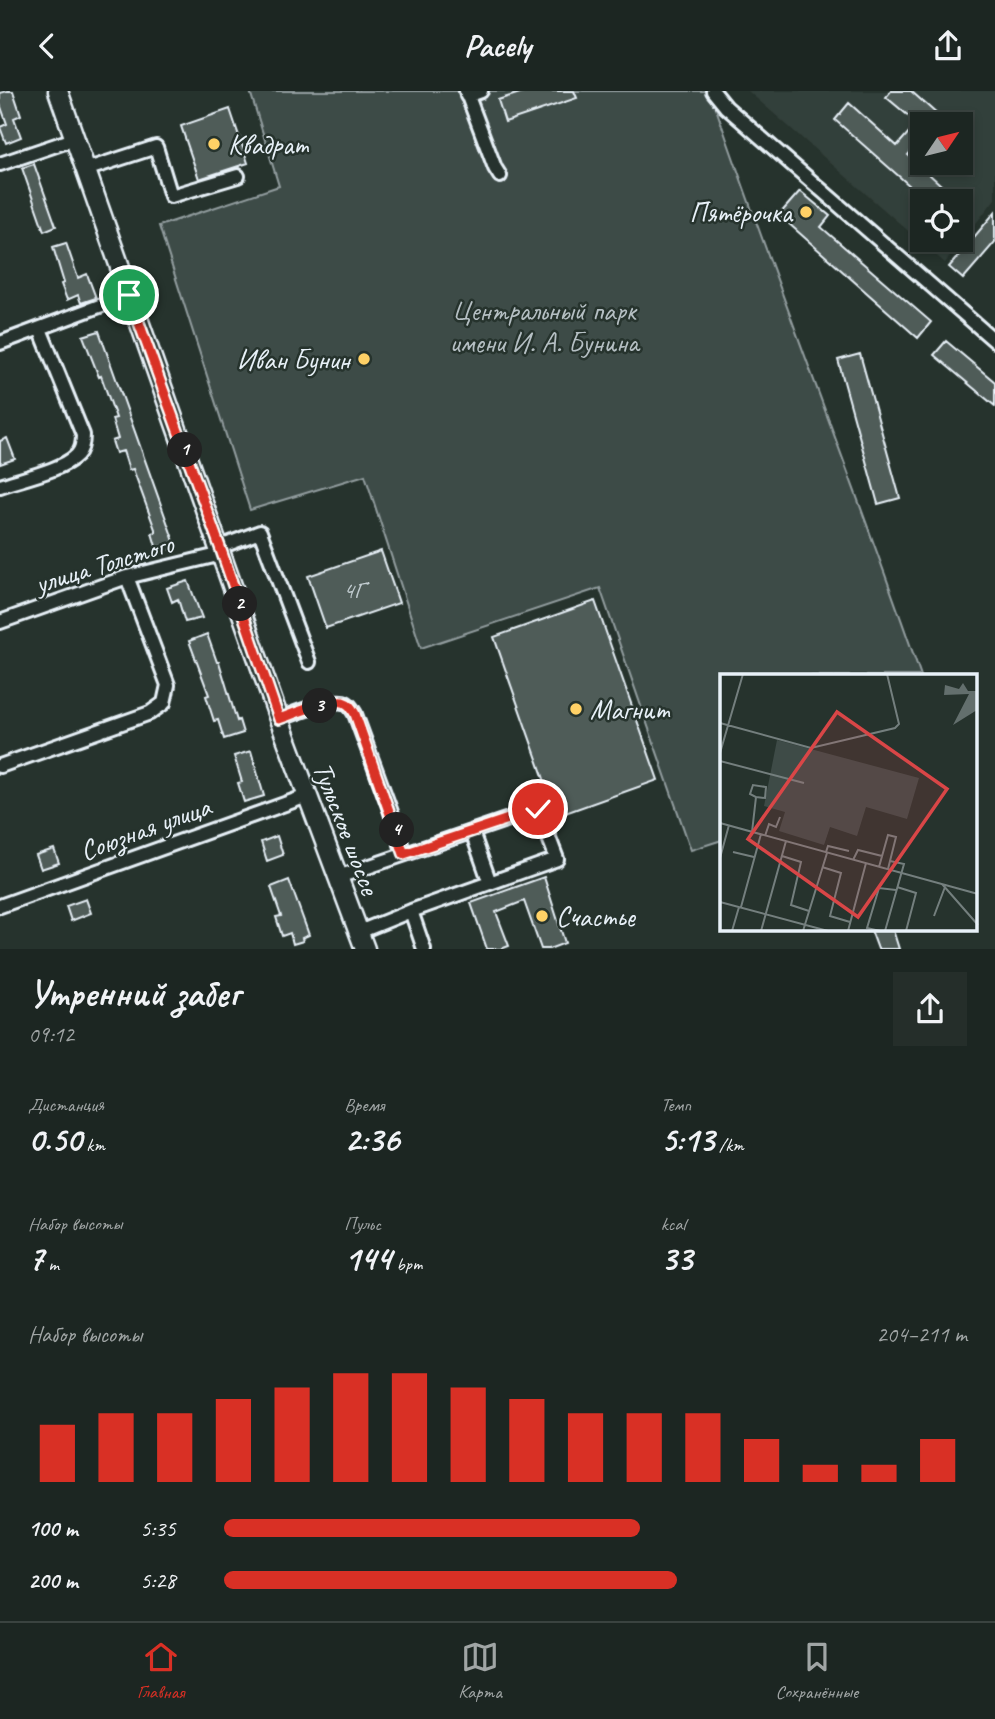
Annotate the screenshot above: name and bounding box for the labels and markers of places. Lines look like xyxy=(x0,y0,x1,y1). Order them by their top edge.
place label: Квадрат xyxy=(228,127,309,162)
marker: Квадрат xyxy=(206,136,222,152)
place label: Пятёрочка xyxy=(689,195,794,230)
marker: Пятёрочка xyxy=(798,204,814,220)
pin xyxy=(99,265,159,325)
place label: Иван Бунин xyxy=(237,342,351,377)
marker: Иван Бунин xyxy=(356,351,372,367)
pin: 1 xyxy=(168,433,202,467)
pin: 2 xyxy=(222,587,258,621)
pin: 3 xyxy=(302,689,338,723)
place label: Магнит xyxy=(590,692,671,727)
marker: Магнит xyxy=(568,701,584,717)
pin xyxy=(508,779,568,839)
pin: 4 xyxy=(380,813,414,847)
place label: Счастье xyxy=(556,899,637,934)
marker: Счастье xyxy=(534,908,550,924)

